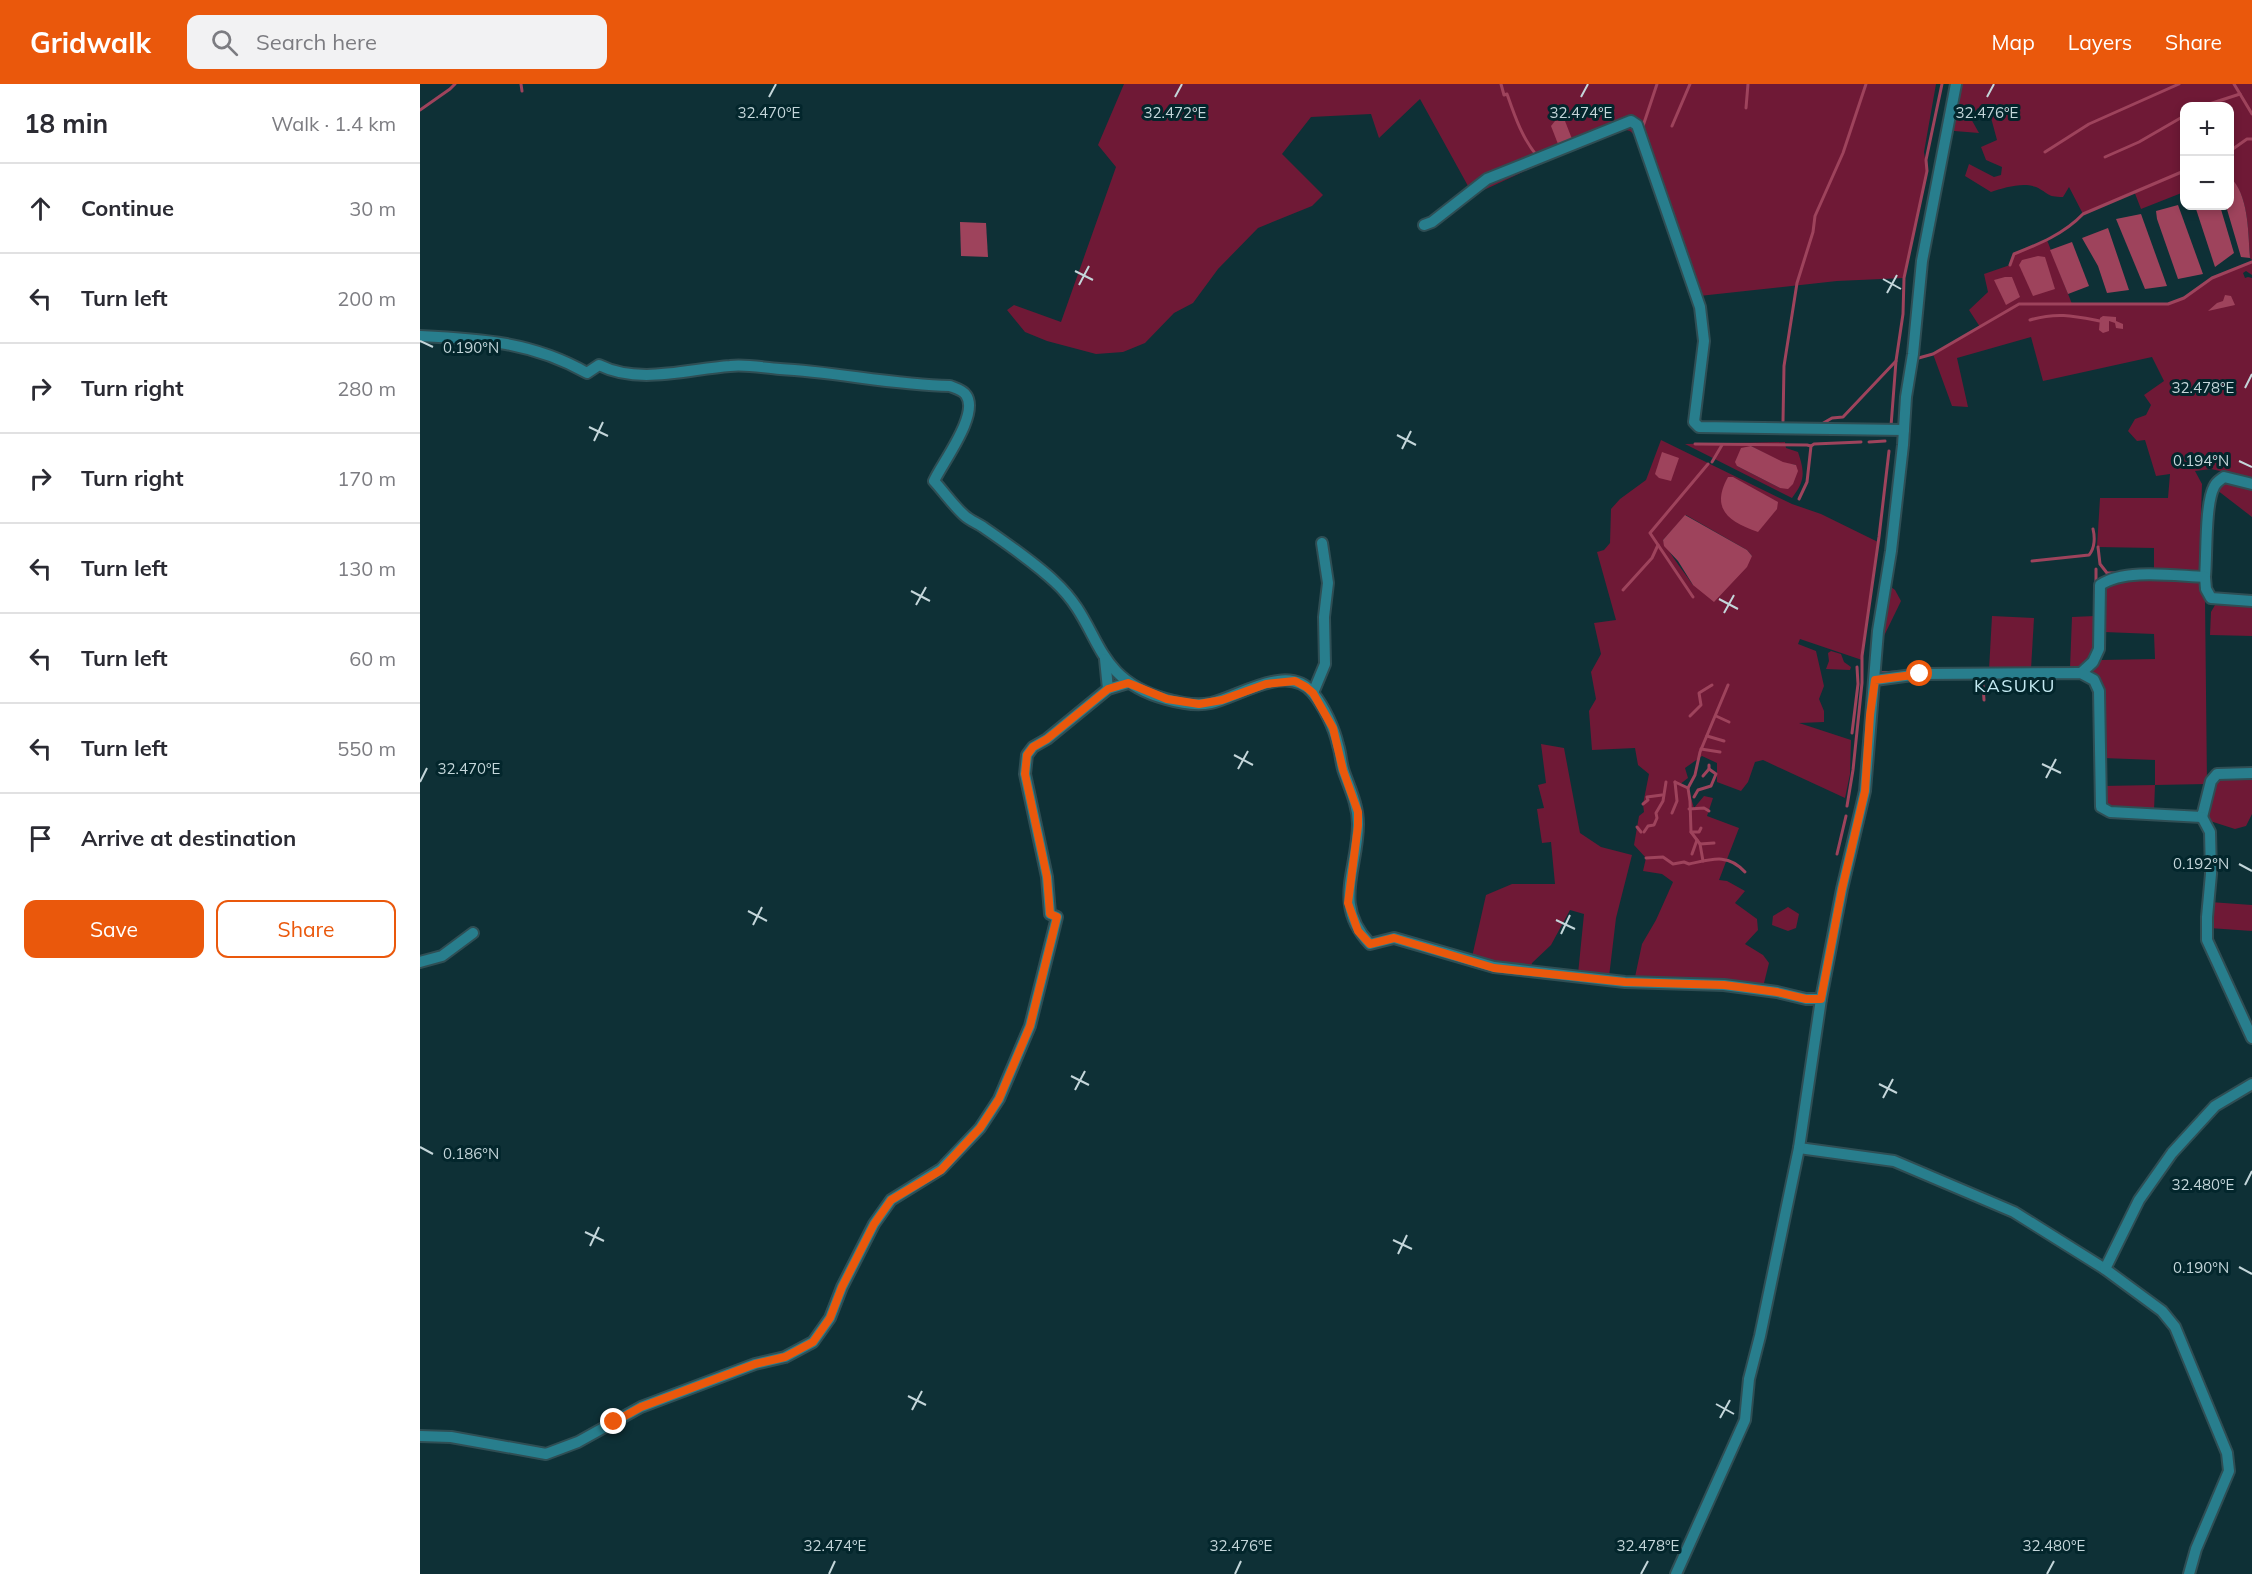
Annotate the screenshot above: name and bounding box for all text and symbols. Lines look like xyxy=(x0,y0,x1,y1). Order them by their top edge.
search box xyxy=(187,15,607,69)
text: Gridwalk xyxy=(30,25,151,60)
icon: search xyxy=(208,26,241,59)
text: Search here xyxy=(256,28,377,56)
text: Map xyxy=(1992,29,2035,55)
text: Layers xyxy=(2068,29,2132,55)
text: Share xyxy=(2165,29,2222,55)
map controls xyxy=(2180,102,2234,210)
button: + xyxy=(2180,102,2234,156)
text: 32.470°E xyxy=(738,103,801,122)
text: 32.472°E xyxy=(1144,103,1207,122)
text: 32.474°E xyxy=(1550,103,1613,122)
text: 32.476°E xyxy=(1956,103,2019,122)
text: 18 min xyxy=(24,107,108,140)
text: Walk · 1.4 km xyxy=(271,111,396,136)
button: − xyxy=(2180,156,2234,210)
icon: ahead xyxy=(24,192,57,225)
text: Continue xyxy=(81,194,174,222)
text: 30 m xyxy=(349,196,396,221)
icon: left xyxy=(24,282,57,315)
text: Turn left xyxy=(81,284,168,312)
text: 200 m xyxy=(337,286,396,311)
text: 0.190°N xyxy=(443,338,499,357)
icon: right xyxy=(24,372,57,405)
text: Turn right xyxy=(81,374,184,402)
text: 280 m xyxy=(337,376,396,401)
text: 32.478°E xyxy=(2172,378,2235,397)
text: 0.194°N xyxy=(2173,451,2229,470)
icon: right xyxy=(24,462,57,495)
text: Turn right xyxy=(81,464,184,492)
text: 170 m xyxy=(337,466,396,491)
icon: left xyxy=(24,552,57,585)
text: Turn left xyxy=(81,554,168,582)
text: 130 m xyxy=(337,556,396,581)
icon: left xyxy=(24,642,57,675)
text: Turn left xyxy=(81,644,168,672)
text: 60 m xyxy=(349,646,396,671)
route start xyxy=(1906,660,1932,686)
district label: KASUKU xyxy=(1974,674,2056,697)
icon: left xyxy=(24,732,57,765)
text: Turn left xyxy=(81,734,168,762)
text: 550 m xyxy=(337,736,396,761)
text: 32.470°E xyxy=(438,759,501,778)
icon: arrive xyxy=(24,822,57,855)
text: Arrive at destination xyxy=(81,824,296,852)
text: 0.192°N xyxy=(2173,854,2229,873)
button: Save xyxy=(24,900,204,958)
button: Share xyxy=(216,900,396,958)
text: 0.186°N xyxy=(443,1144,499,1163)
text: 32.480°E xyxy=(2172,1175,2235,1194)
text: 0.190°N xyxy=(2173,1258,2229,1277)
route end xyxy=(600,1408,626,1434)
text: 32.474°E xyxy=(804,1536,867,1555)
text: 32.476°E xyxy=(1210,1536,1273,1555)
text: 32.478°E xyxy=(1617,1536,1680,1555)
text: 32.480°E xyxy=(2023,1536,2086,1555)

